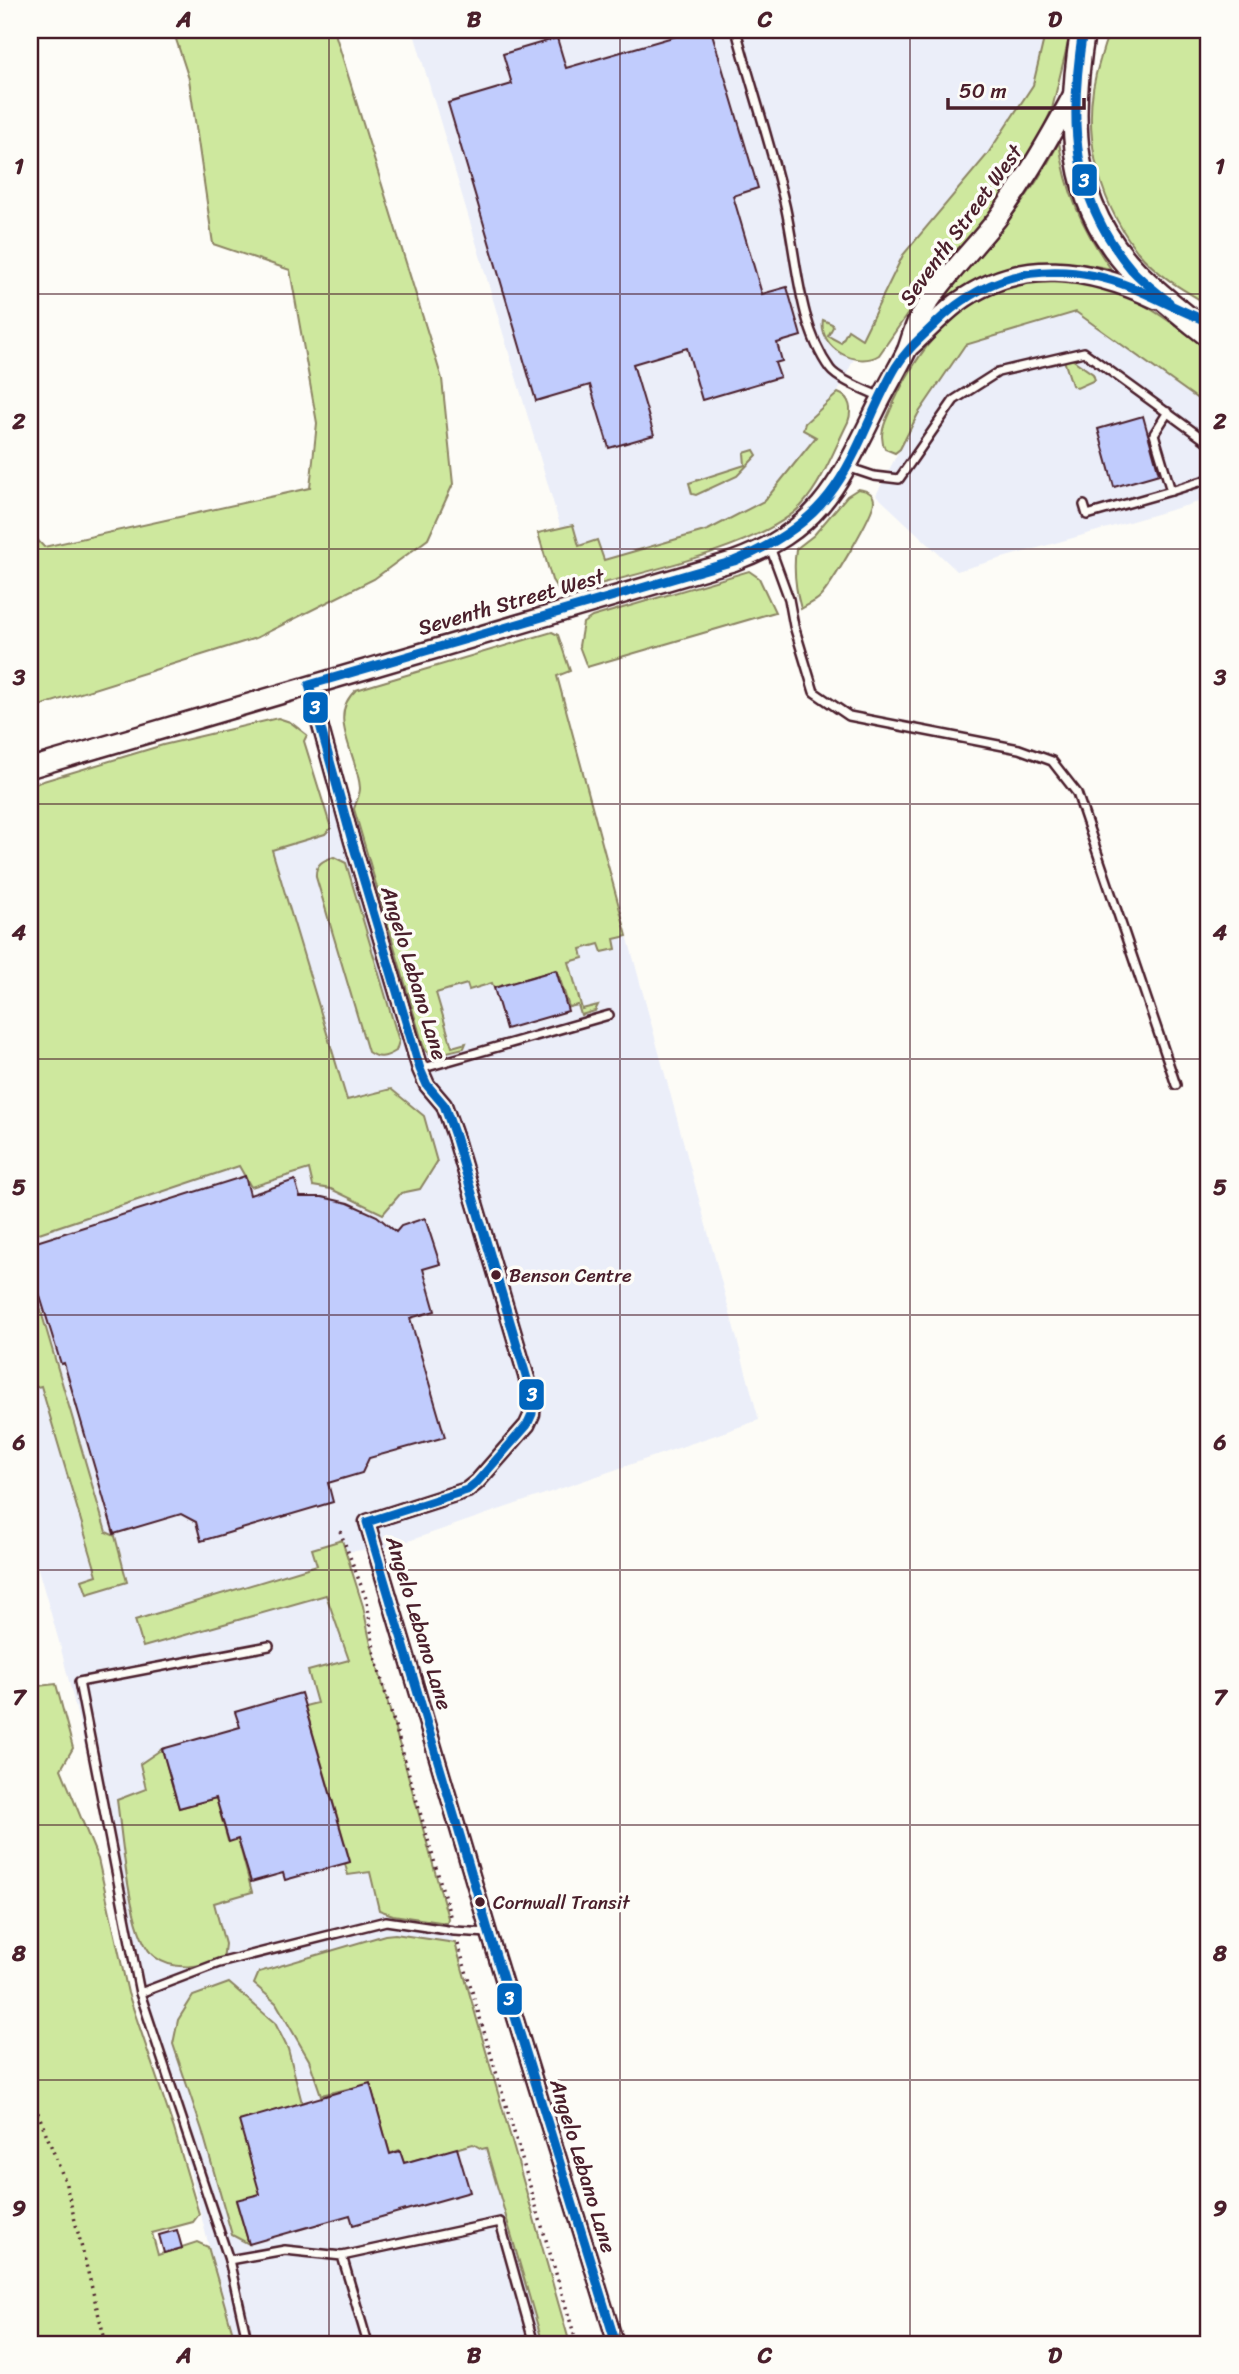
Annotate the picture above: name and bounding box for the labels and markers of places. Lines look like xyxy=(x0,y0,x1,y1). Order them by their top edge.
place label: Benson Centre xyxy=(509,1259,632,1292)
marker: Benson Centre xyxy=(489,1268,503,1282)
place label: Cornwall Transit xyxy=(493,1886,631,1919)
marker: Cornwall Transit xyxy=(473,1895,487,1909)

